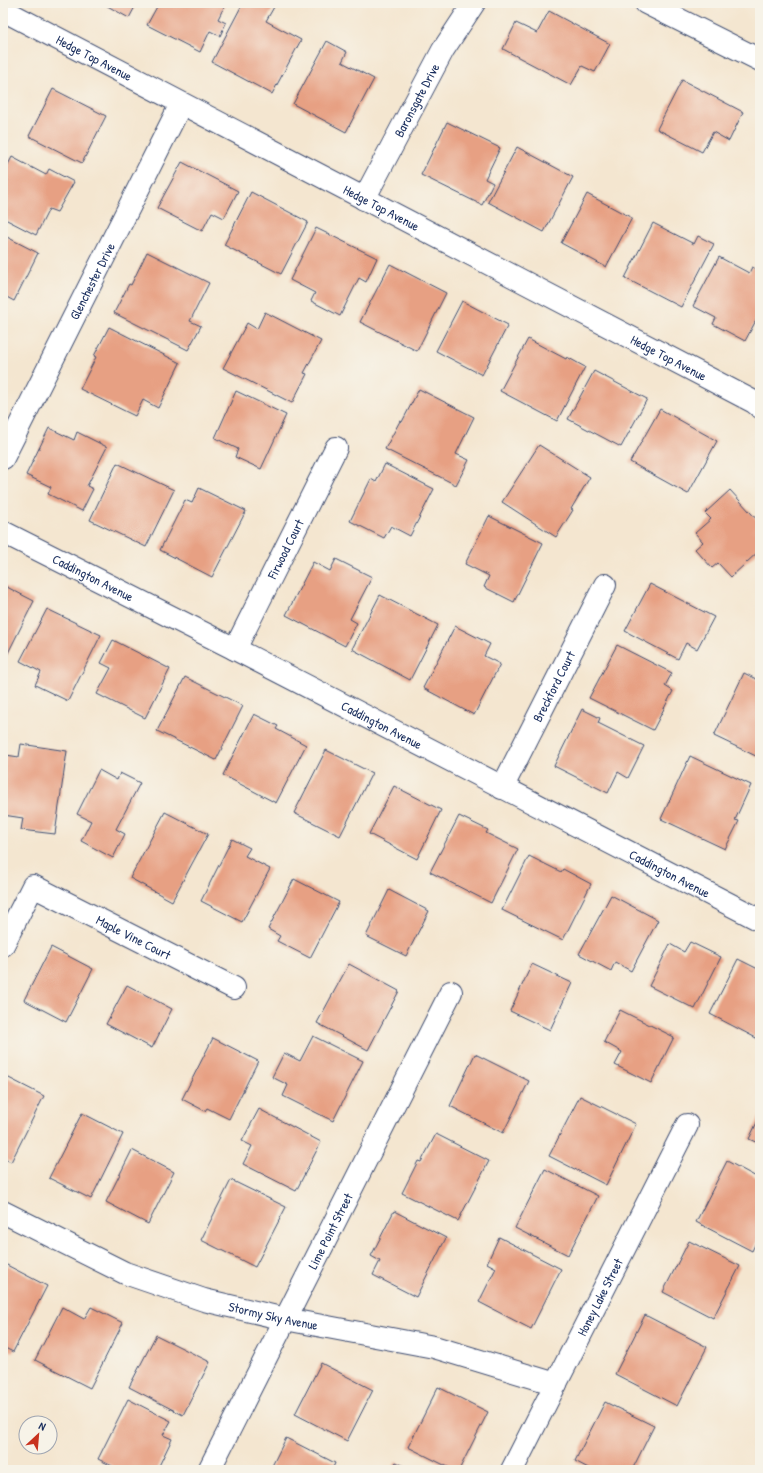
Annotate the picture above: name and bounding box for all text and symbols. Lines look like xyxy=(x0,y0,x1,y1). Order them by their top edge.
street label: Hedge Top Avenue xyxy=(53,30,135,85)
street label: Baronsgate Drive xyxy=(390,60,443,140)
street label: Hedge Top Avenue xyxy=(340,180,423,235)
street label: Glenchester Drive xyxy=(65,240,119,323)
street label: Hedge Top Avenue xyxy=(628,330,710,385)
street label: Firwood Court xyxy=(262,516,308,583)
street label: Caddington Avenue xyxy=(50,549,137,605)
street label: Breckford Court xyxy=(528,647,579,725)
street label: Caddington Avenue xyxy=(338,696,425,753)
street label: Caddington Avenue xyxy=(626,845,713,902)
street label: Maple Vine Court xyxy=(93,911,174,964)
street label: Lime Point Street xyxy=(303,1189,357,1272)
street label: Honey Lake Street xyxy=(573,1255,627,1339)
street label: Stormy Sky Avenue xyxy=(227,1297,319,1334)
north arrow xyxy=(18,1415,58,1455)
text: N xyxy=(37,1418,48,1434)

